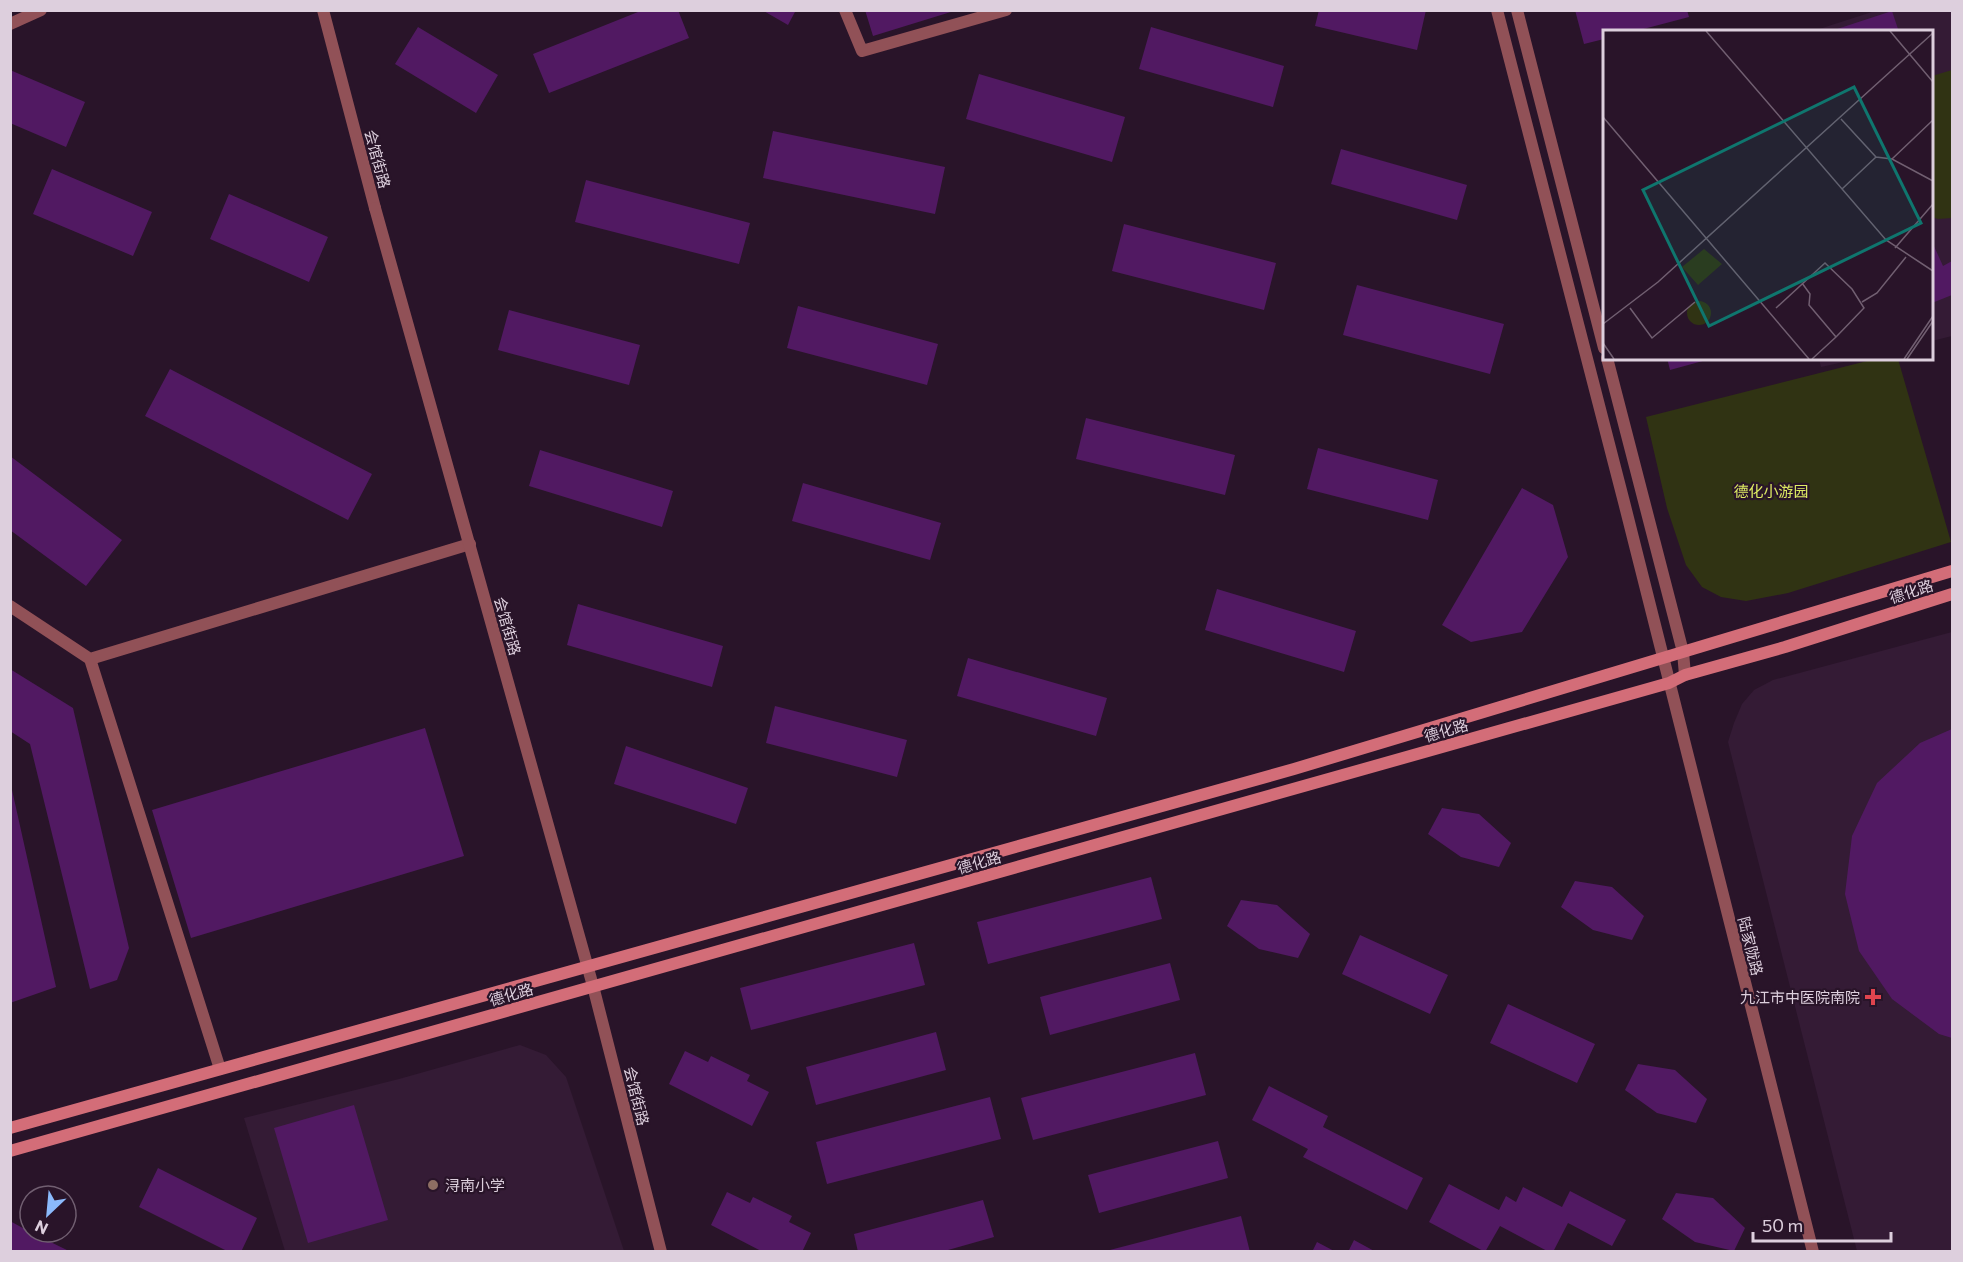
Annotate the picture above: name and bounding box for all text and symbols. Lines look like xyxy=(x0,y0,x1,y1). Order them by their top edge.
inset map xyxy=(1603,30,1933,360)
street label: 会馆街路 xyxy=(362,128,394,190)
park label: 德化小游园 xyxy=(1733,482,1809,500)
street label: 德化路 xyxy=(1887,575,1935,607)
street label: 会馆街路 xyxy=(491,595,525,657)
street label: 德化路 xyxy=(1422,715,1470,745)
street label: 德化路 xyxy=(955,847,1003,877)
street label: 陆家陇路 xyxy=(1735,915,1767,977)
street label: 德化路 xyxy=(487,979,535,1009)
place label: 九江市中医院南院 xyxy=(1740,988,1860,1006)
marker: 九江市中医院南院 xyxy=(1864,988,1882,1006)
street label: 会馆街路 xyxy=(621,1065,653,1127)
place label: 浔南小学 xyxy=(445,1176,505,1194)
marker: 浔南小学 xyxy=(426,1178,440,1192)
north arrow xyxy=(18,1184,78,1244)
scale bar xyxy=(1753,1205,1891,1243)
text: 50 m xyxy=(1762,1214,1803,1236)
text: N xyxy=(32,1217,51,1239)

